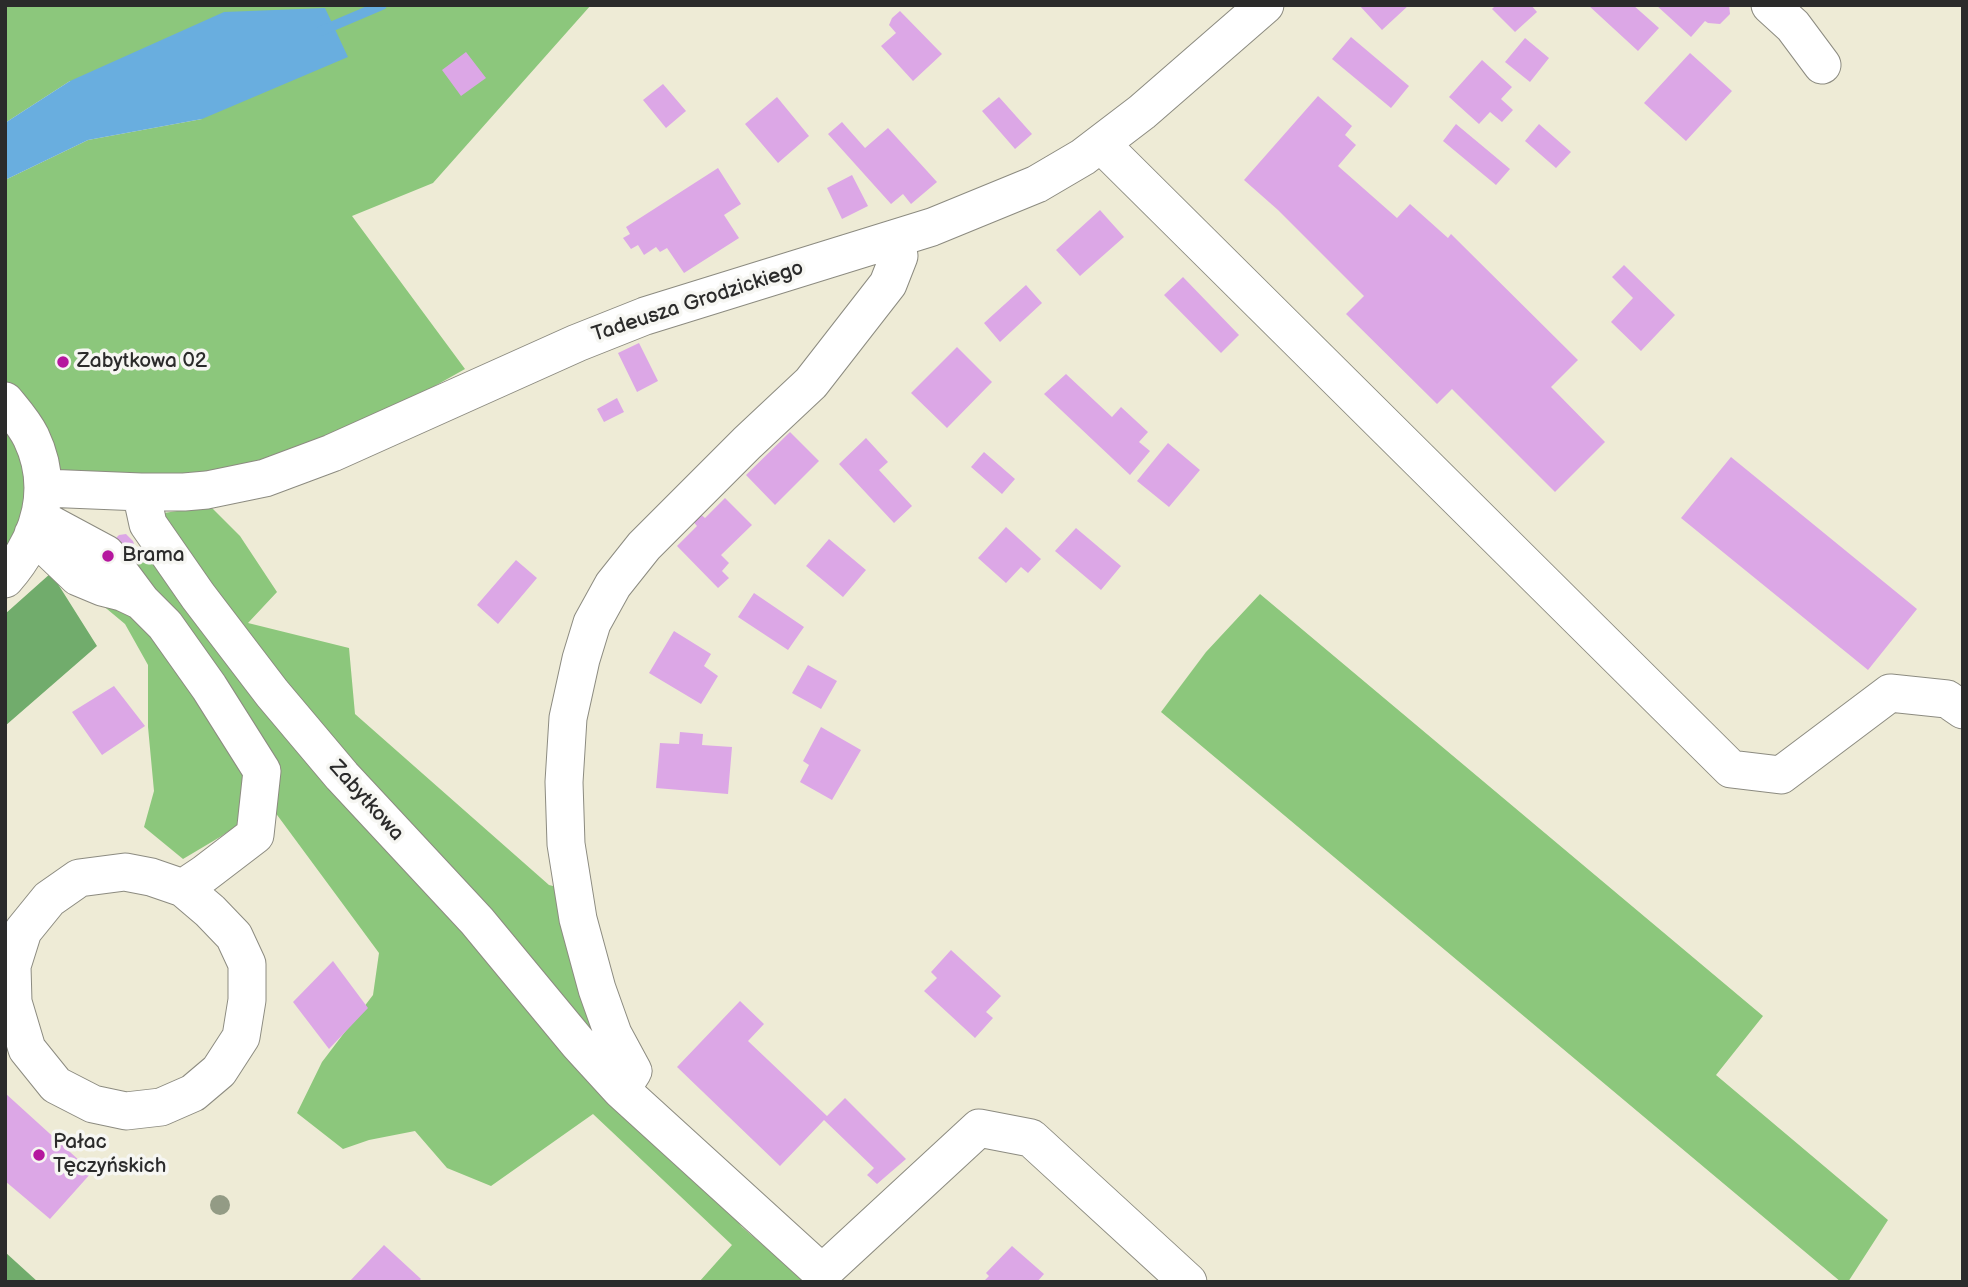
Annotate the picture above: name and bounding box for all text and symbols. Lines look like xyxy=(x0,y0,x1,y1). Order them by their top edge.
street label: Tadeusza Grodzickiego xyxy=(589,256,807,348)
place label: Zabytkowa 02 xyxy=(77,349,207,375)
marker: Zabytkowa 02 xyxy=(55,354,71,370)
place label: Brama xyxy=(122,543,185,569)
marker: Brama xyxy=(100,548,116,564)
street label: Zabytkowa xyxy=(323,755,409,847)
place label: Pałac Tęczyńskich xyxy=(53,1130,166,1180)
marker: Pałac Tęczyńskich xyxy=(31,1147,47,1163)

